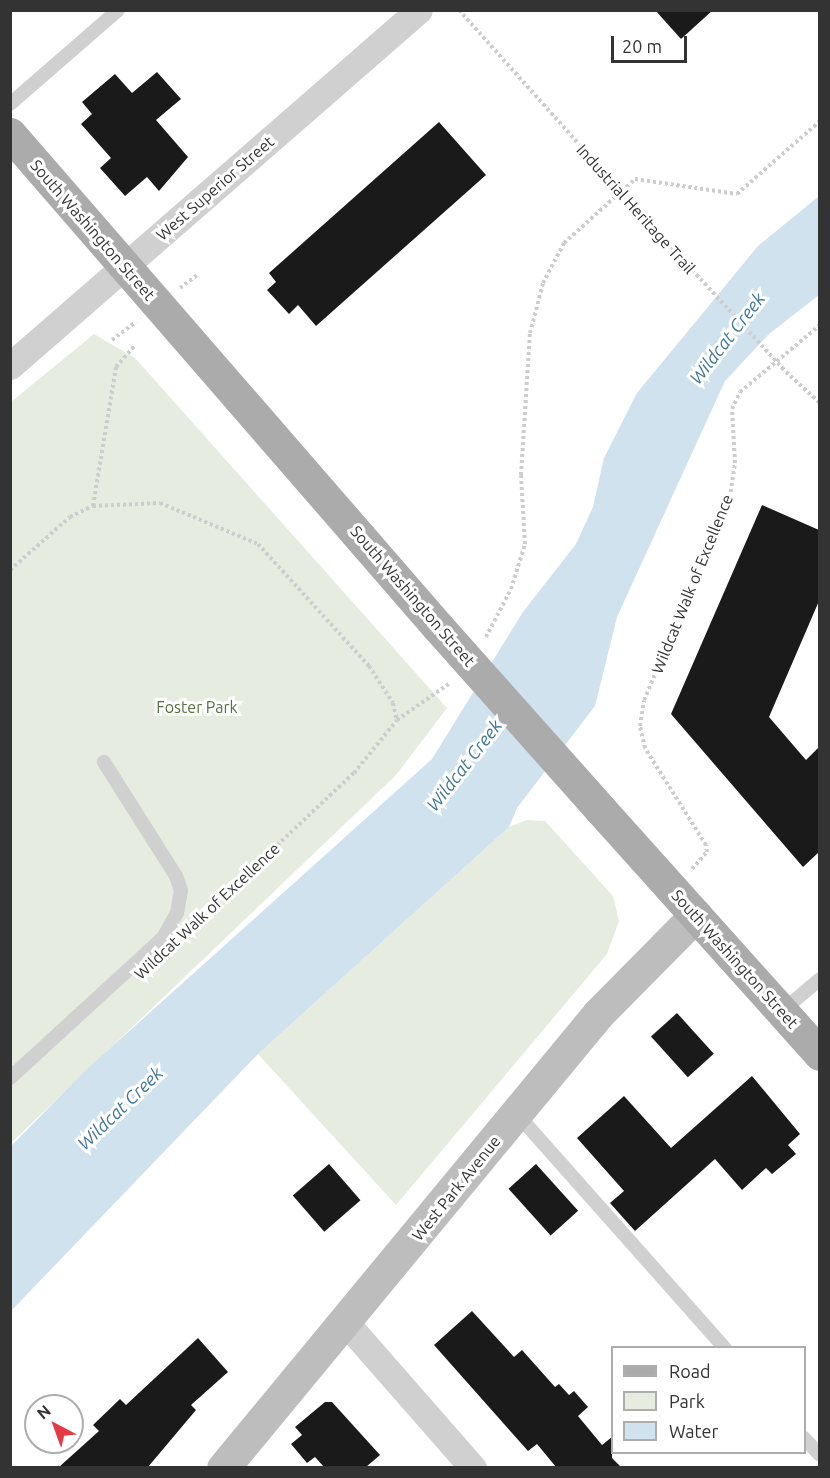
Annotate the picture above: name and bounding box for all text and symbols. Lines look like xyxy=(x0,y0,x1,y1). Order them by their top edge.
scale bar xyxy=(614,24,690,62)
text: 20 m xyxy=(622,36,662,56)
street label: West Superior Street xyxy=(152,132,278,244)
street label: Industrial Heritage Trail xyxy=(573,140,699,278)
street label: South Washington Street xyxy=(27,156,159,304)
water label: Wildcat Creek xyxy=(685,288,769,388)
street label: Wildcat Walk of Excellence xyxy=(647,492,737,676)
street label: South Washington Street xyxy=(347,522,479,670)
park label: Foster Park xyxy=(156,697,238,717)
water label: Wildcat Creek xyxy=(422,715,506,815)
street label: Wildcat Walk of Excellence xyxy=(130,839,284,983)
street label: South Washington Street xyxy=(668,886,802,1032)
water label: Wildcat Creek xyxy=(73,1062,167,1154)
street label: West Park Avenue xyxy=(408,1132,504,1244)
legend xyxy=(611,1346,806,1454)
text: Road xyxy=(669,1361,711,1381)
text: Park xyxy=(669,1391,705,1411)
north arrow xyxy=(24,1394,84,1454)
text: N xyxy=(33,1401,54,1423)
text: Water xyxy=(669,1421,718,1441)

